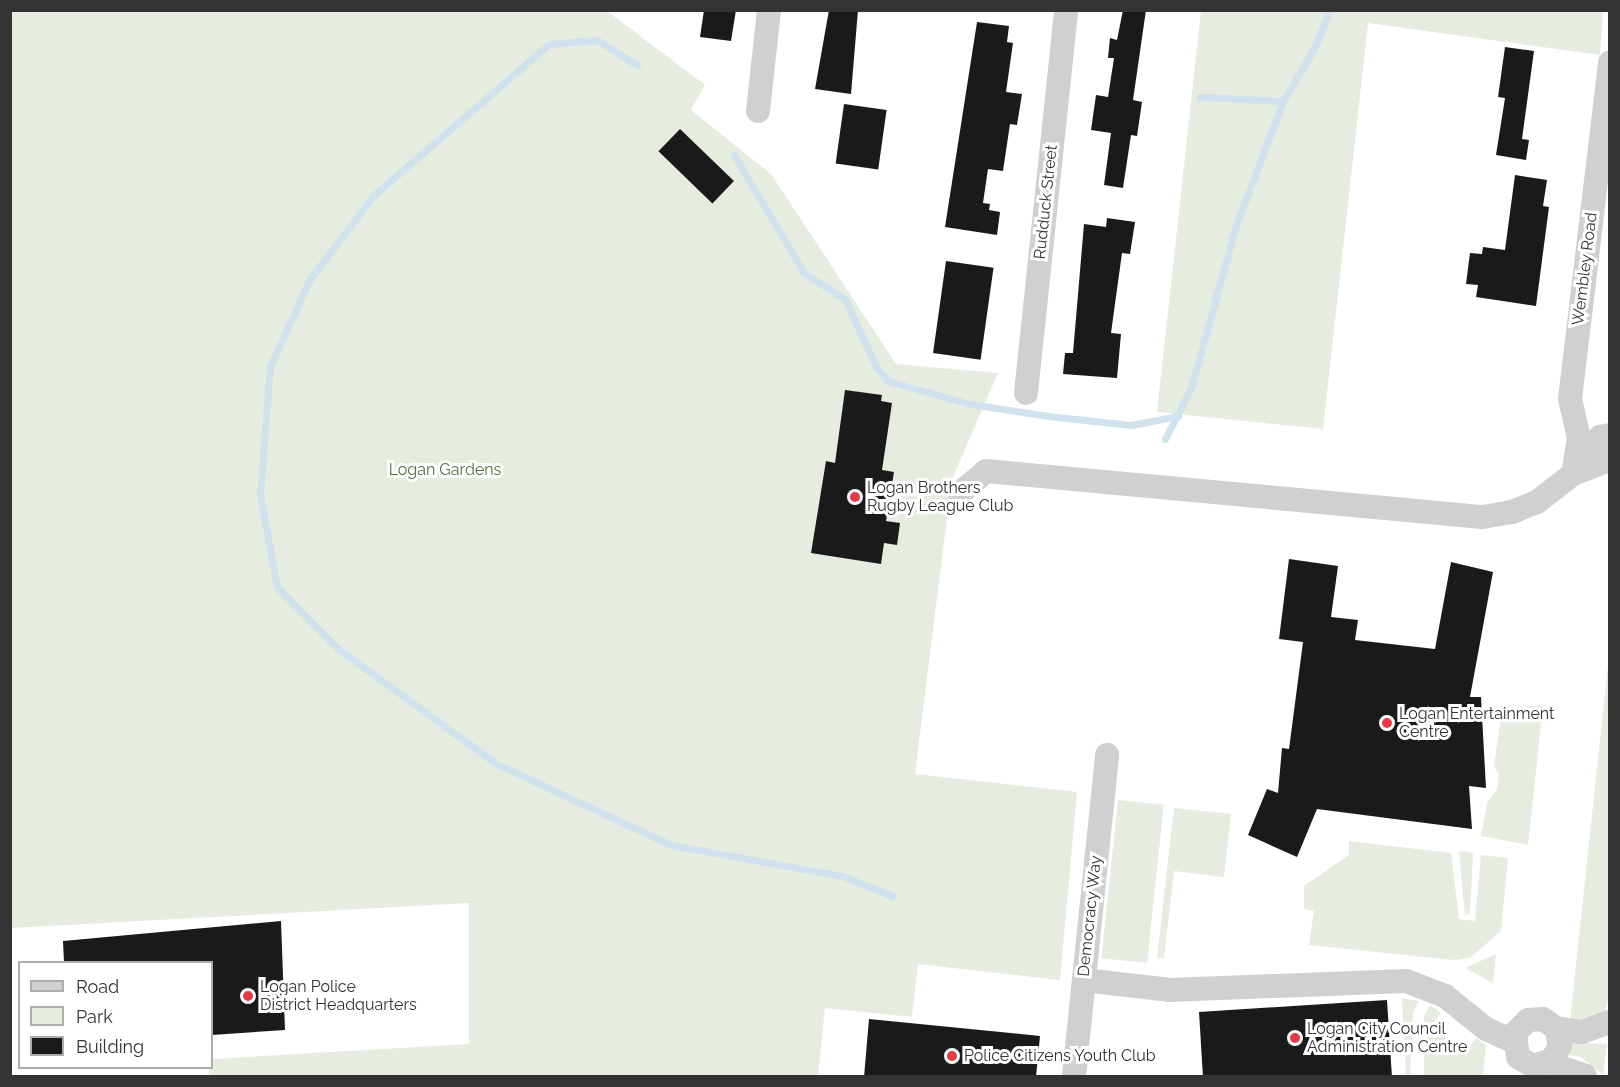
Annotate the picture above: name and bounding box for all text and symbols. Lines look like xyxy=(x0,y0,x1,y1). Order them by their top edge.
street label: Rudduck Street xyxy=(1030,144,1062,260)
street label: Wembley Road xyxy=(1569,211,1601,327)
park label: Logan Gardens xyxy=(389,460,501,480)
place label: Logan Brothers Rugby League Club xyxy=(867,478,1014,516)
marker: Logan Brothers Rugby League Club xyxy=(848,490,862,504)
place label: Logan Entertainment Centre xyxy=(1399,704,1554,742)
marker: Logan Entertainment Centre xyxy=(1380,716,1394,730)
street label: Democracy Way xyxy=(1074,854,1106,978)
legend xyxy=(18,961,213,1069)
text: Road xyxy=(76,976,119,997)
place label: Logan Police District Headquarters xyxy=(260,977,417,1015)
marker: Logan Police District Headquarters xyxy=(241,989,255,1003)
text: Park xyxy=(76,1006,113,1027)
place label: Logan City Council Administration Centre xyxy=(1307,1019,1467,1057)
marker: Logan City Council Administration Centre xyxy=(1288,1031,1302,1045)
text: Building xyxy=(76,1036,144,1057)
place label: Police Citizens Youth Club xyxy=(964,1046,1156,1066)
marker: Police Citizens Youth Club xyxy=(945,1049,959,1063)

